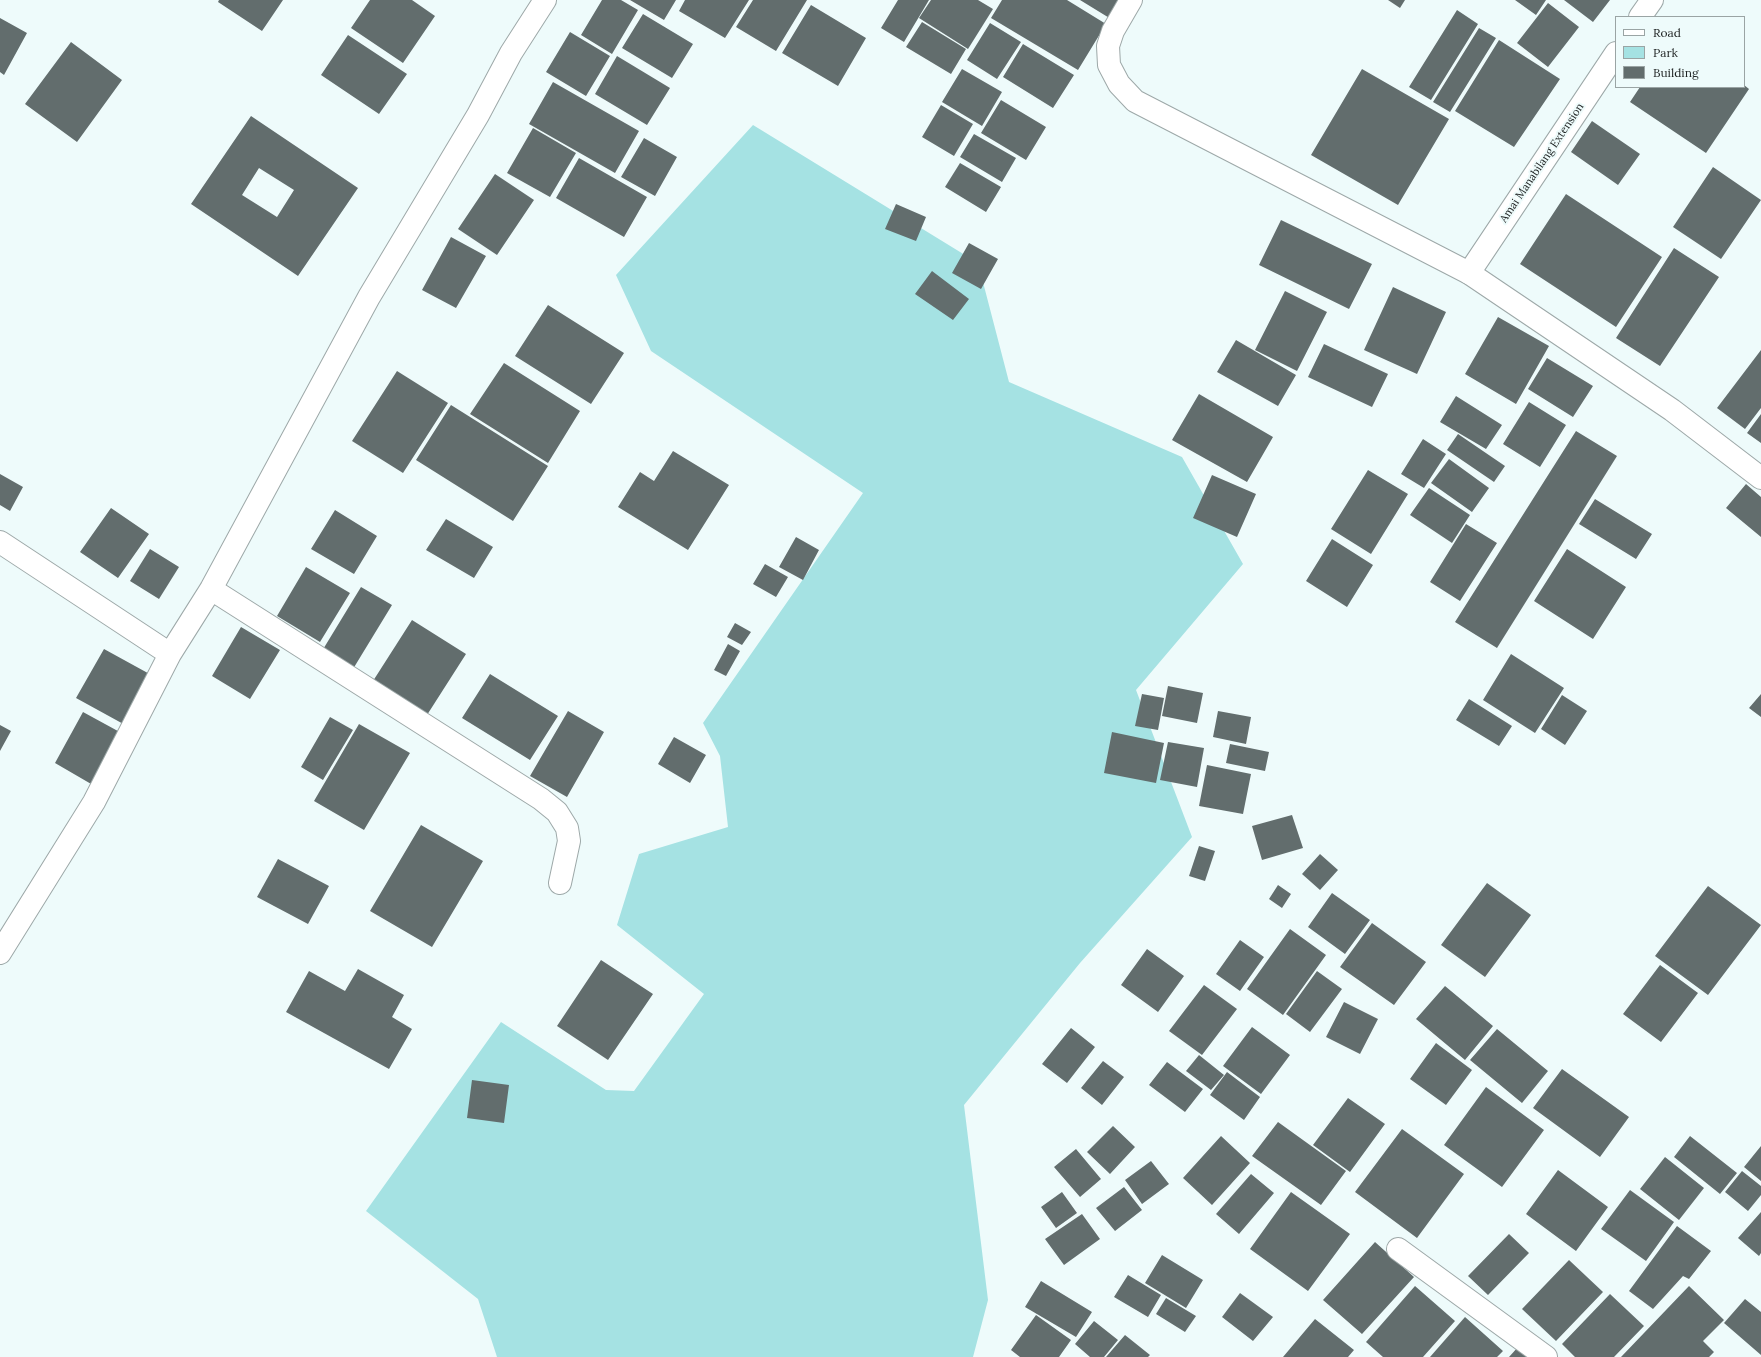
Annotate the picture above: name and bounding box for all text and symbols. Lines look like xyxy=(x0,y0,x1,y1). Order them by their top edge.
legend xyxy=(1615,16,1745,88)
text: Road xyxy=(1653,25,1681,40)
text: Park xyxy=(1653,45,1678,60)
text: Building xyxy=(1653,65,1699,80)
street label: Amai Manabilang Extension xyxy=(1497,101,1587,225)

